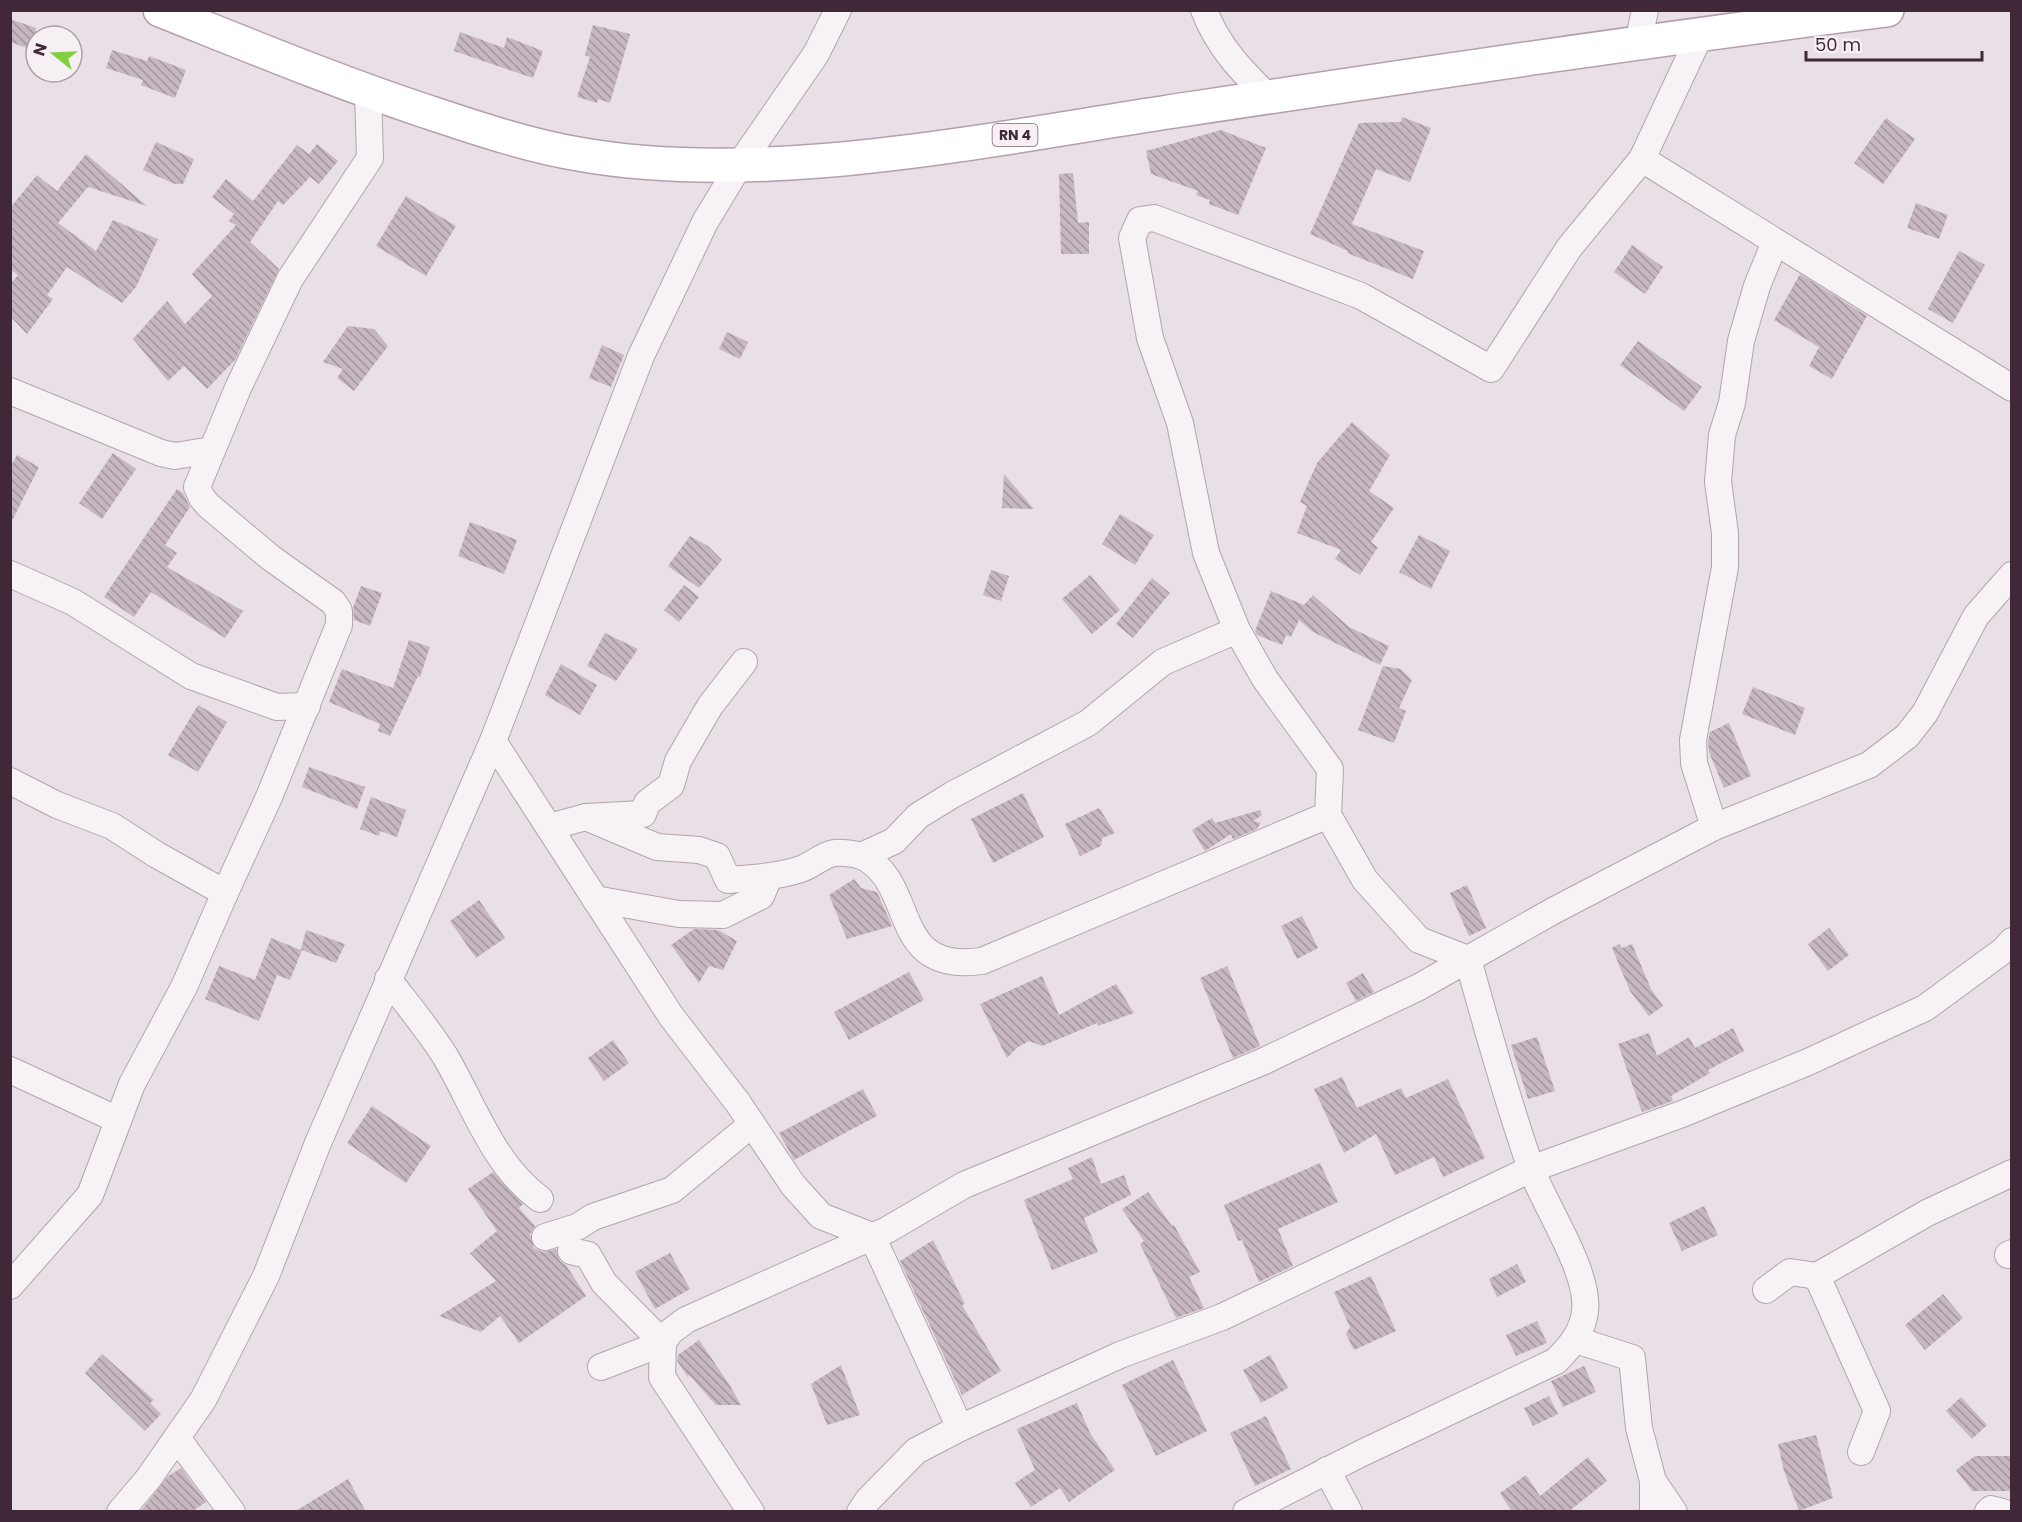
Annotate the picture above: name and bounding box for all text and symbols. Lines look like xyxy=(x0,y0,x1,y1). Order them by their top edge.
north arrow xyxy=(24,24,84,84)
scale bar xyxy=(1806,24,1982,62)
text: 50 m xyxy=(1815,32,1861,57)
text: N xyxy=(27,40,53,59)
road number: RN 4 xyxy=(992,124,1038,146)

